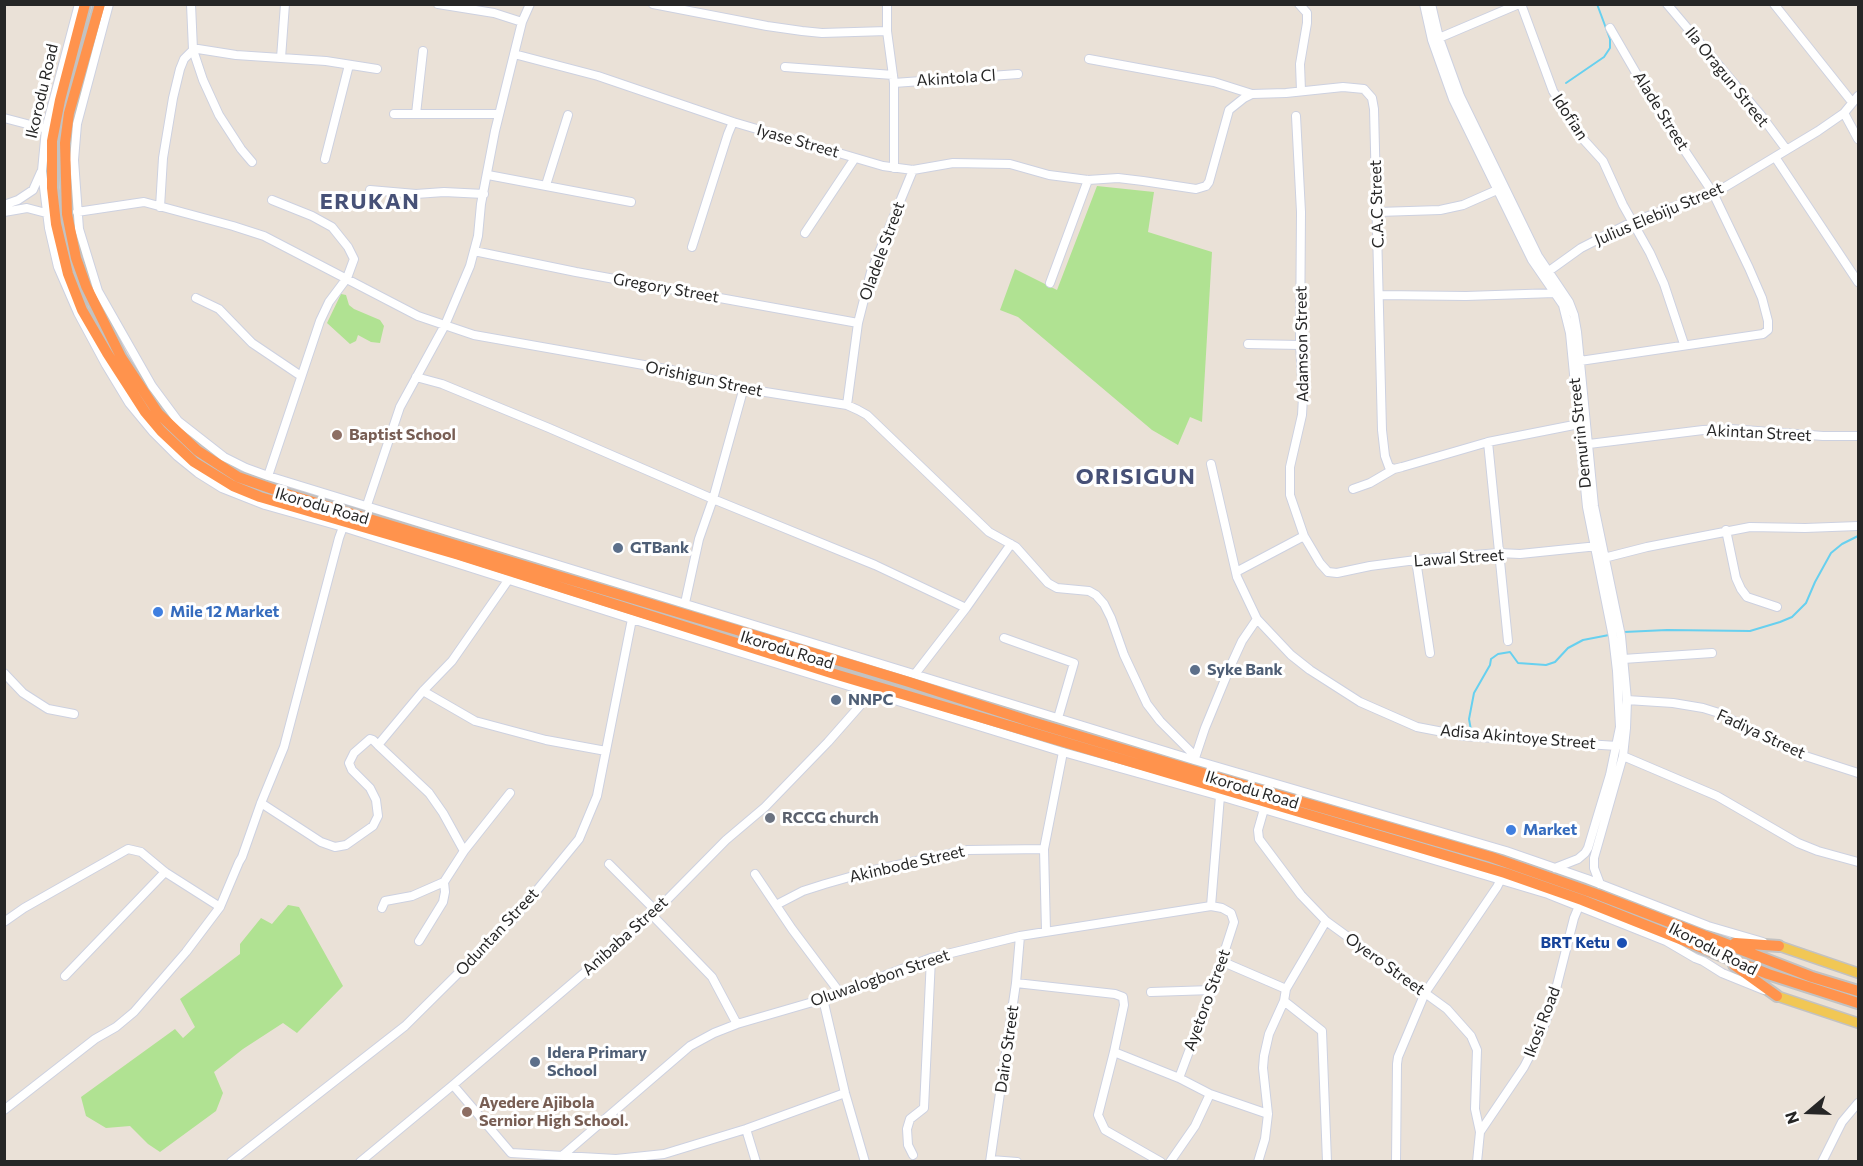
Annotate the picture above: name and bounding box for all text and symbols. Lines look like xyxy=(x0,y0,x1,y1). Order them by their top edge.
street label: Ila Oragun Street xyxy=(1681,23,1773,131)
street label: Ikorodu Road xyxy=(22,42,62,140)
street label: Akintola Cl xyxy=(916,66,996,90)
street label: Alade Street xyxy=(1629,68,1693,154)
street label: Idofian xyxy=(1548,90,1592,144)
street label: Iyase Street xyxy=(755,120,841,162)
street label: C.A.C Street xyxy=(1366,160,1388,248)
street label: Julius Elebiju Street xyxy=(1592,178,1726,250)
district label: ERUKAN xyxy=(320,189,420,215)
street label: Oladele Street xyxy=(855,199,909,303)
street label: Gregory Street xyxy=(611,269,721,307)
street label: Adamson Street xyxy=(1291,286,1313,402)
street label: Orishigun Street xyxy=(644,357,764,401)
street label: Demurin Street xyxy=(1565,377,1595,489)
street label: Akintan Street xyxy=(1706,421,1812,445)
place label: Baptist School xyxy=(349,425,456,445)
marker: Baptist School xyxy=(330,428,344,442)
district label: ORISIGUN xyxy=(1076,464,1196,490)
street label: Ikorodu Road xyxy=(273,483,371,529)
place label: GTBank xyxy=(630,538,689,558)
marker: GTBank xyxy=(611,541,625,555)
street label: Lawal Street xyxy=(1413,545,1505,571)
place label: Mile 12 Market xyxy=(170,602,279,622)
marker: Mile 12 Market xyxy=(151,605,165,619)
street label: Ikorodu Road xyxy=(738,627,836,673)
place label: Syke Bank xyxy=(1207,660,1283,680)
marker: Syke Bank xyxy=(1188,663,1202,677)
place label: NNPC xyxy=(848,690,893,710)
marker: NNPC xyxy=(829,693,843,707)
street label: Fadiya Street xyxy=(1714,705,1808,763)
street label: Adisa Akintoye Street xyxy=(1439,721,1597,753)
street label: Ikorodu Road xyxy=(1203,767,1301,813)
place label: RCCG church xyxy=(782,808,879,828)
marker: RCCG church xyxy=(763,811,777,825)
place label: Market xyxy=(1523,820,1577,840)
marker: Market xyxy=(1504,823,1518,837)
street label: Akinbode Street xyxy=(847,841,967,887)
street label: Oduntan Street xyxy=(452,884,542,980)
street label: Anibaba Street xyxy=(578,893,672,979)
street label: Ikorodu Road xyxy=(1666,919,1760,979)
street label: Oyero Street xyxy=(1342,929,1428,999)
place label: BRT Ketu xyxy=(1541,933,1610,953)
marker: BRT Ketu xyxy=(1615,936,1629,950)
street label: Oluwalogbon Street xyxy=(808,945,952,1011)
street label: Ayetoro Street xyxy=(1180,947,1234,1053)
street label: Ikosi Road xyxy=(1520,984,1564,1060)
street label: Dairo Street xyxy=(991,1004,1023,1094)
place label: Idera Primary School xyxy=(547,1043,647,1081)
marker: Idera Primary School xyxy=(528,1055,542,1069)
north arrow xyxy=(1779,1082,1839,1142)
place label: Ayedere Ajibola Sernior High School. xyxy=(479,1093,628,1131)
marker: Ayedere Ajibola Sernior High School. xyxy=(460,1105,474,1119)
text: N xyxy=(1781,1109,1802,1127)

